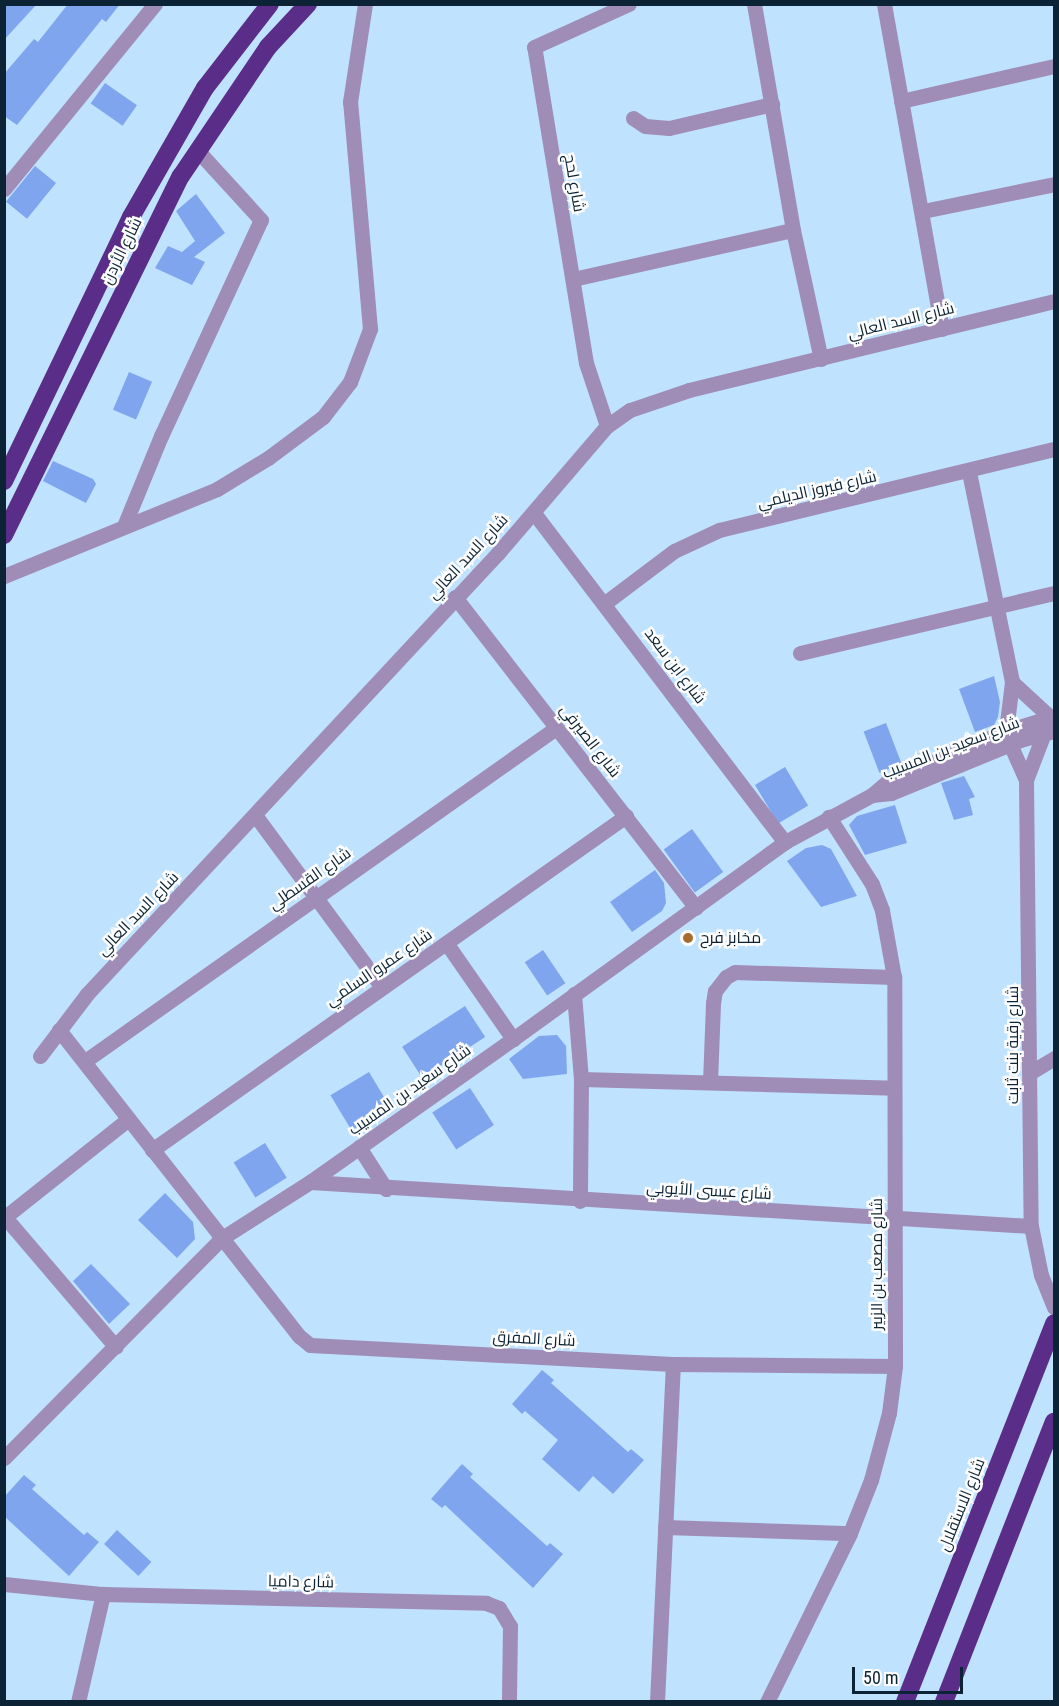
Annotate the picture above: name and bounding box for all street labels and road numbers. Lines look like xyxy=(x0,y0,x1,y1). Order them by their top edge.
street label: شارع لحج xyxy=(559,152,589,214)
street label: شارع الأردن xyxy=(98,214,146,288)
street label: شارع السد العالي xyxy=(846,298,956,344)
street label: شارع فيروز الديلمي xyxy=(755,467,879,513)
street label: شارع السد العالي xyxy=(424,510,512,604)
street label: شارع ابن سعد xyxy=(640,624,710,708)
street label: شارع الصيرفي xyxy=(556,701,624,781)
street label: شارع سعيد بن المسيب xyxy=(880,713,1022,783)
street label: شارع القسطلي xyxy=(265,844,355,914)
street label: شارع السد العالي xyxy=(93,868,183,960)
street label: شارع عمرو السلمي xyxy=(322,925,436,1011)
street label: شارع رقية بنت ثابت xyxy=(1003,986,1023,1104)
street label: شارع سعيد بن المسيب xyxy=(345,1041,475,1139)
street label: شارع عيسى الأيوبي xyxy=(646,1178,772,1204)
street label: شارع مصعب بن الزبير xyxy=(867,1198,887,1330)
street label: شارع المفرق xyxy=(492,1327,576,1351)
street label: شارع الاستقلال xyxy=(935,1456,989,1554)
street label: شارع داميا xyxy=(268,1572,334,1592)

